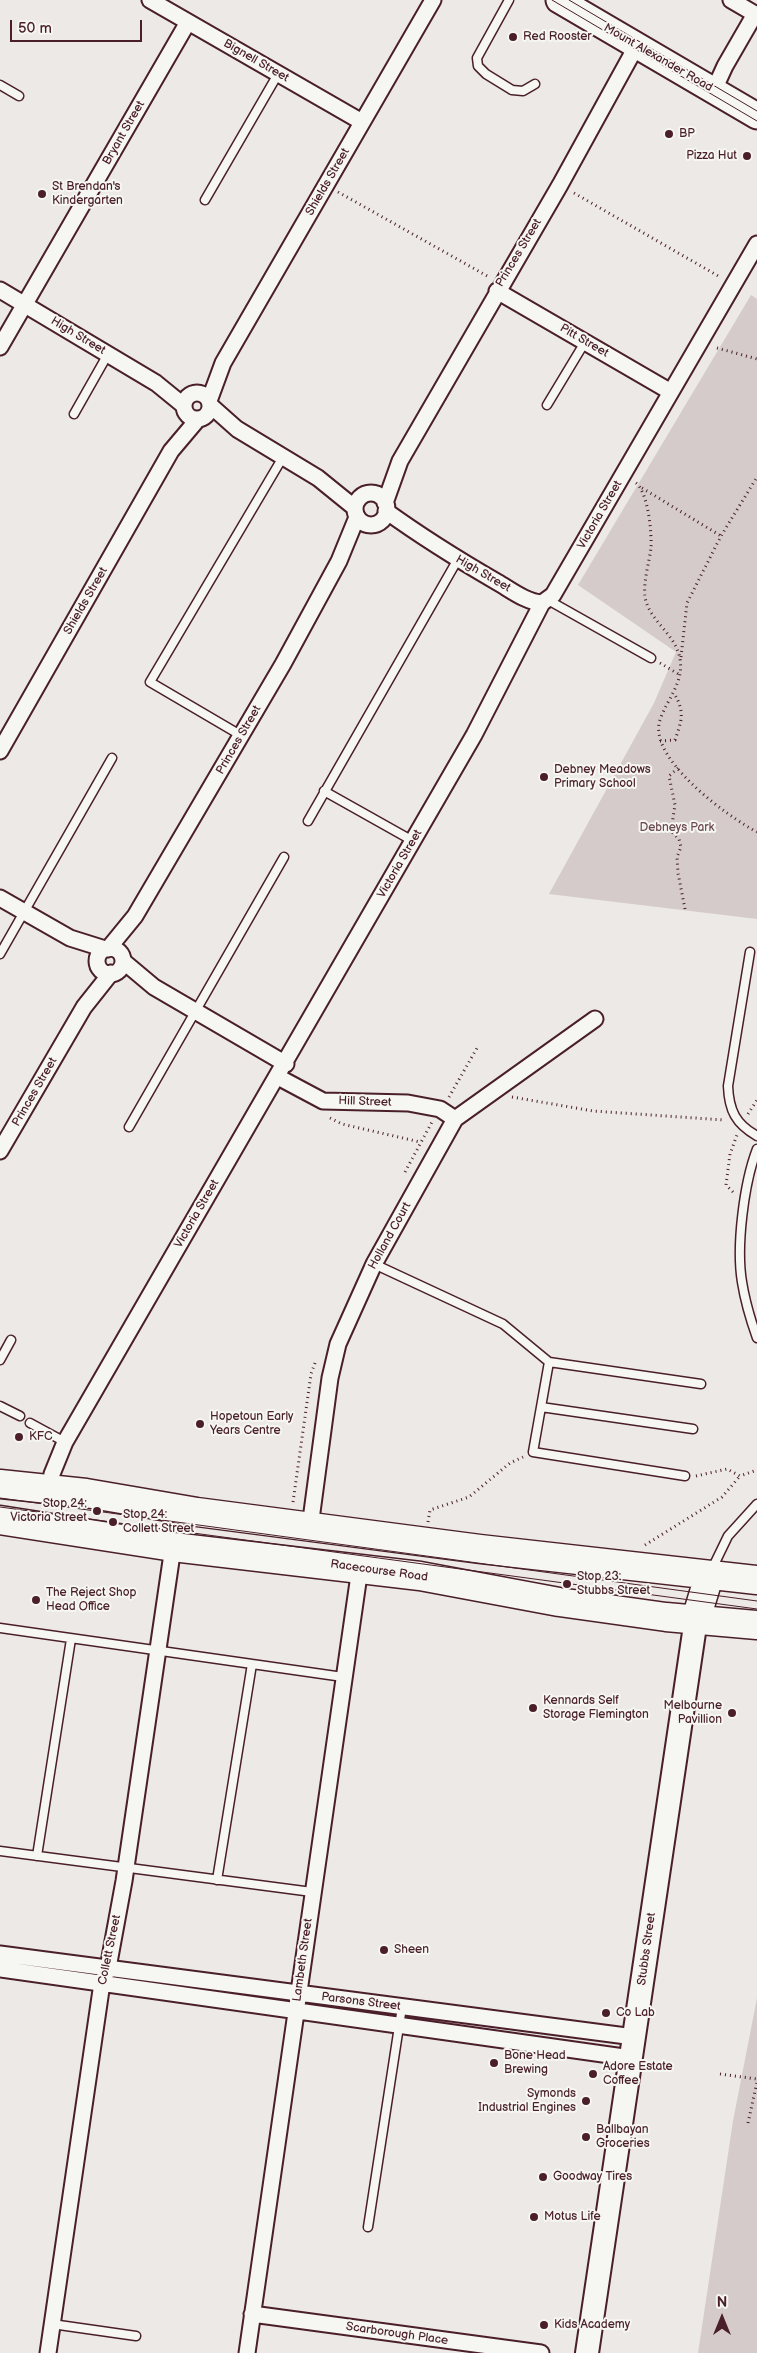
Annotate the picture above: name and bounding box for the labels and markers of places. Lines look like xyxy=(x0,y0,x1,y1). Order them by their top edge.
place label: Red Rooster xyxy=(523,30,592,44)
marker: Red Rooster xyxy=(507,31,519,43)
place label: BP xyxy=(679,127,695,141)
marker: BP xyxy=(663,128,675,140)
place label: Pizza Hut xyxy=(686,149,737,163)
marker: Pizza Hut xyxy=(741,150,753,162)
place label: St Brendan's Kindergarten xyxy=(52,180,123,208)
marker: St Brendan's Kindergarten xyxy=(36,188,48,200)
place label: Debney Meadows Primary School xyxy=(554,763,651,791)
marker: Debney Meadows Primary School xyxy=(538,771,550,783)
place label: Hopetoun Early Years Centre xyxy=(210,1410,294,1438)
marker: Hopetoun Early Years Centre xyxy=(194,1418,206,1430)
place label: KFC xyxy=(29,1430,52,1444)
marker: KFC xyxy=(13,1431,25,1443)
place label: Stop 24: Victoria Street xyxy=(10,1497,87,1525)
marker: Stop 24: Victoria Street xyxy=(91,1505,103,1517)
place label: Stop 24: Collett Street xyxy=(123,1508,194,1536)
marker: Stop 24: Collett Street xyxy=(107,1516,119,1528)
place label: Stop 23: Stubbs Street xyxy=(577,1570,650,1598)
marker: Stop 23: Stubbs Street xyxy=(561,1578,573,1590)
place label: The Reject Shop Head Office xyxy=(46,1586,136,1614)
marker: The Reject Shop Head Office xyxy=(30,1594,42,1606)
place label: Kennards Self Storage Flemington xyxy=(543,1694,649,1722)
place label: Melbourne Pavillion xyxy=(664,1699,722,1727)
marker: Kennards Self Storage Flemington xyxy=(527,1702,539,1714)
marker: Melbourne Pavillion xyxy=(726,1707,738,1719)
place label: Sheen xyxy=(394,1943,429,1957)
marker: Sheen xyxy=(378,1944,390,1956)
place label: Co Lab xyxy=(616,2006,655,2020)
marker: Co Lab xyxy=(600,2007,612,2019)
place label: Bone Head Brewing xyxy=(504,2049,566,2077)
marker: Bone Head Brewing xyxy=(488,2057,500,2069)
place label: Adore Estate Coffee xyxy=(603,2060,673,2088)
marker: Adore Estate Coffee xyxy=(587,2068,599,2080)
place label: Symonds Industrial Engines xyxy=(478,2087,576,2115)
marker: Symonds Industrial Engines xyxy=(580,2095,592,2107)
place label: Ballbayan Groceries xyxy=(596,2123,650,2151)
marker: Ballbayan Groceries xyxy=(580,2131,592,2143)
place label: Goodway Tires xyxy=(553,2170,632,2184)
marker: Goodway Tires xyxy=(537,2171,549,2183)
place label: Motus Life xyxy=(544,2210,601,2224)
marker: Motus Life xyxy=(528,2211,540,2223)
place label: Kids Academy xyxy=(554,2318,630,2332)
marker: Kids Academy xyxy=(538,2319,550,2331)

